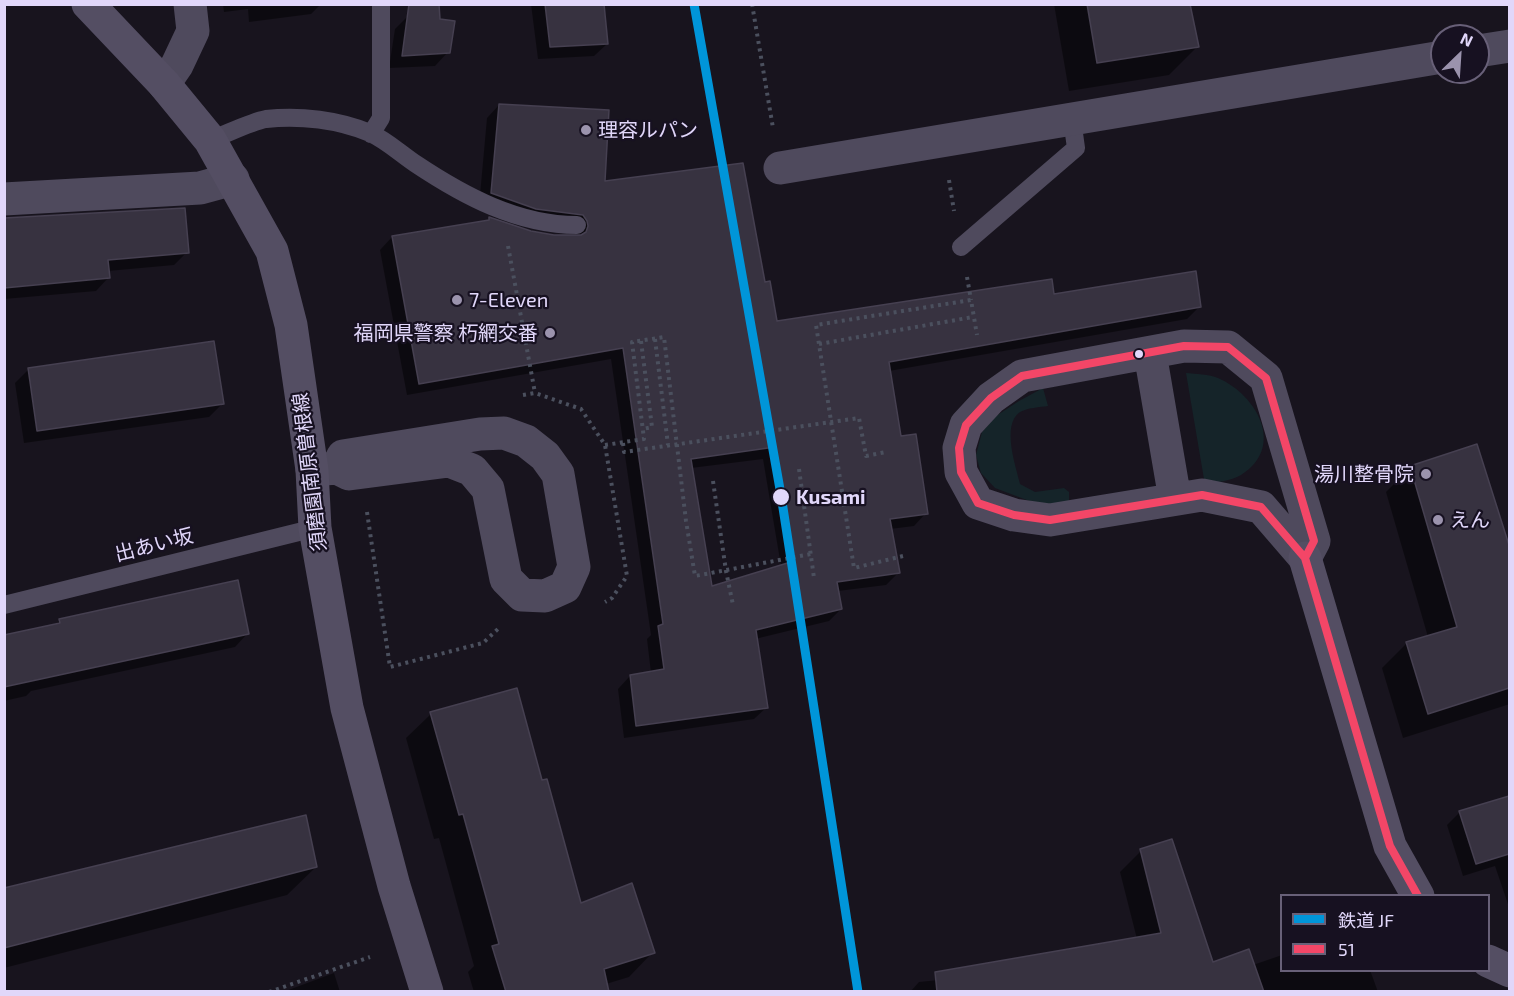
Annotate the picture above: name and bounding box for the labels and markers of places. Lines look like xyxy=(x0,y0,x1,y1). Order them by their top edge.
place label: 理容ルパン xyxy=(598,118,698,142)
marker: 理容ルパン xyxy=(579,123,593,137)
place label: 7-Eleven xyxy=(469,288,548,312)
marker: 7-Eleven xyxy=(450,293,464,307)
place label: 福岡県警察 朽網交番 xyxy=(354,321,538,345)
marker: 福岡県警察 朽網交番 xyxy=(543,326,557,340)
unlabelled marker xyxy=(1133,348,1145,360)
place label: 湯川整骨院 xyxy=(1314,462,1414,486)
marker: 湯川整骨院 xyxy=(1419,467,1433,481)
place label: Kusami xyxy=(796,485,866,509)
marker: Kusami xyxy=(771,487,791,507)
place label: えん xyxy=(1450,508,1490,532)
marker: えん xyxy=(1431,513,1445,527)

